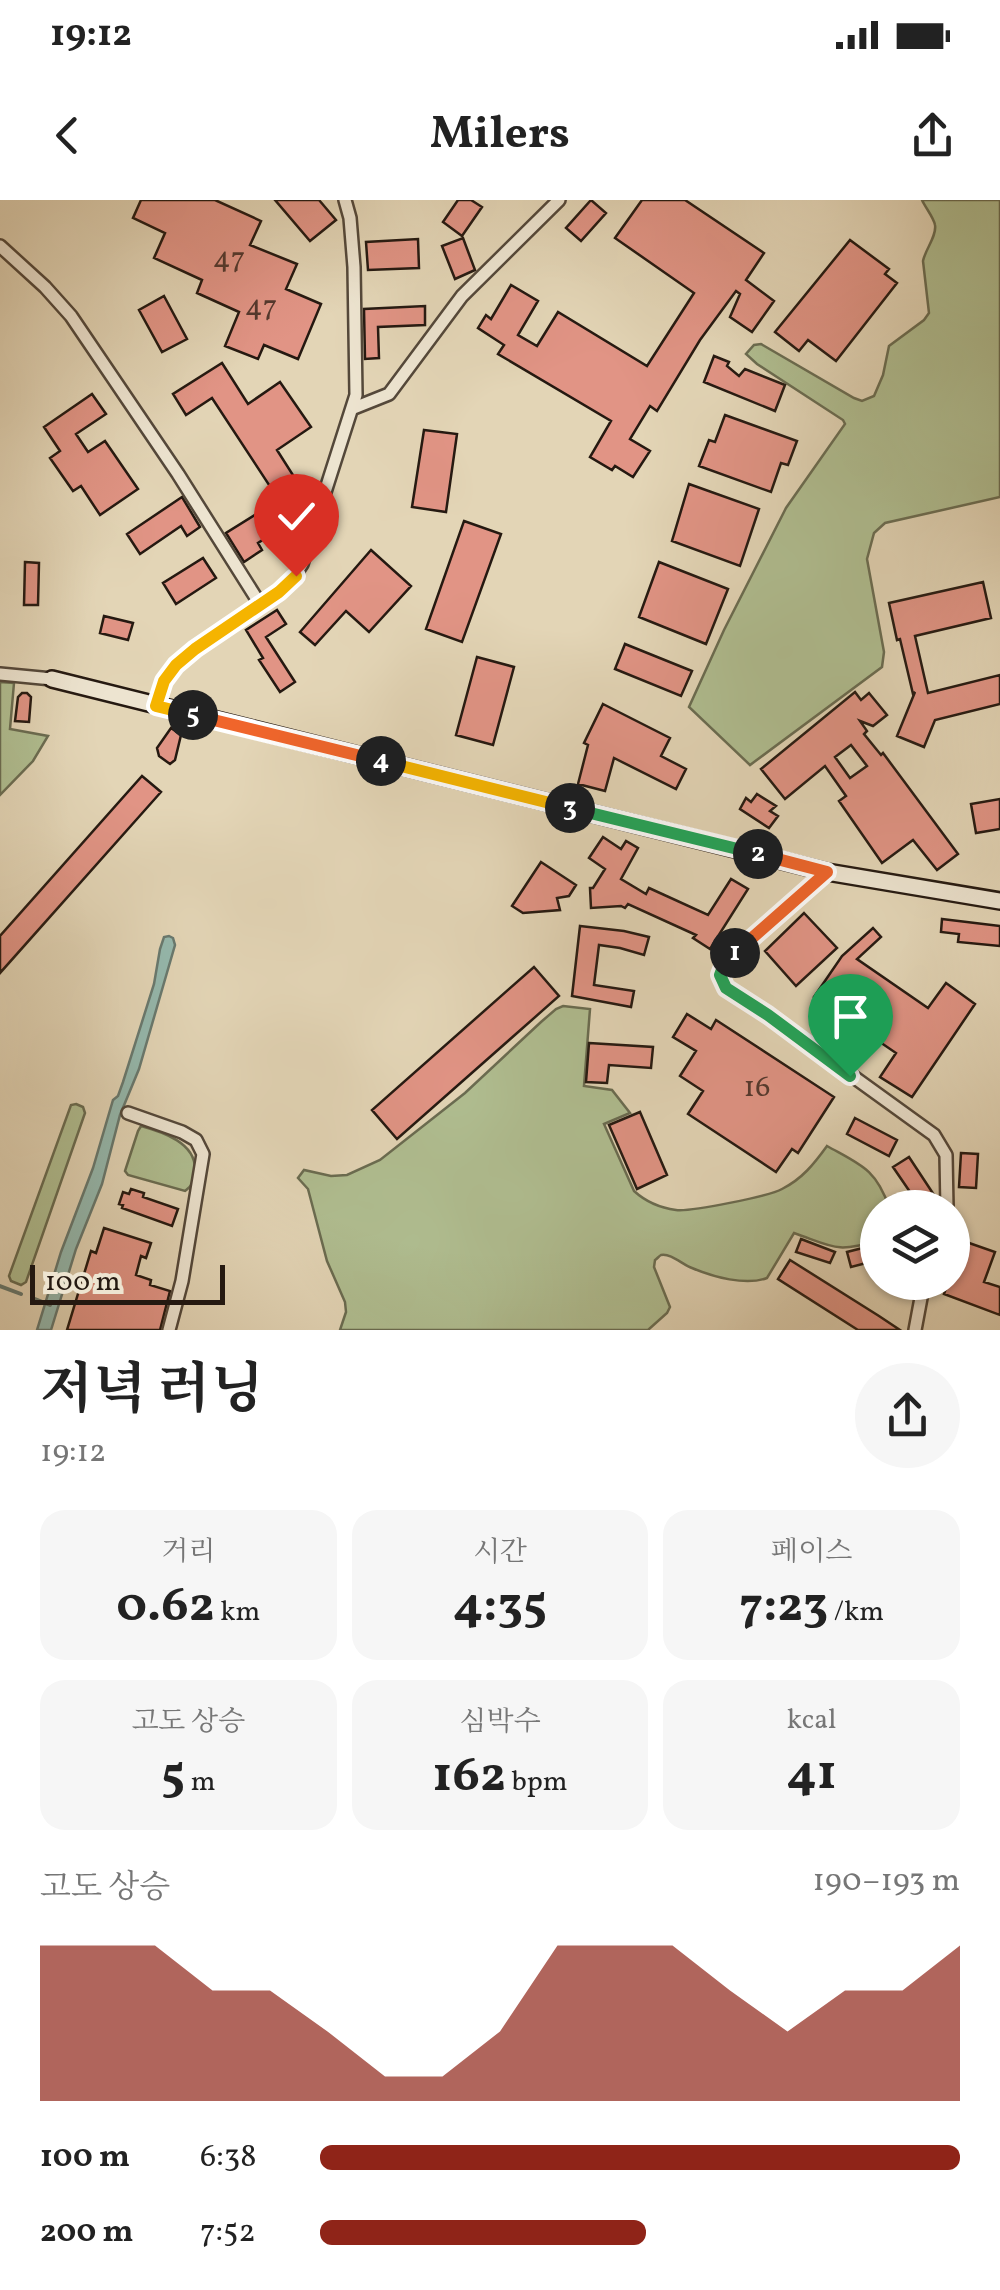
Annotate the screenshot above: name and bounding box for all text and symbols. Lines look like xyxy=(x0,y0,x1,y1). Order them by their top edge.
text: 19:12 xyxy=(50,9,132,62)
text: Milers xyxy=(430,104,570,167)
icon: back xyxy=(40,108,95,163)
icon: share xyxy=(905,108,960,163)
house number: 47 xyxy=(213,238,245,280)
house number: 47 xyxy=(245,286,277,328)
pin xyxy=(254,474,339,577)
icon: check xyxy=(269,489,324,544)
pin: 5 xyxy=(168,690,218,740)
text: 5 xyxy=(186,695,200,734)
pin: 4 xyxy=(356,736,406,786)
text: 4 xyxy=(373,741,389,780)
pin: 3 xyxy=(545,783,595,833)
text: 3 xyxy=(563,788,577,827)
pin: 2 xyxy=(733,829,783,879)
text: 2 xyxy=(751,834,765,873)
pin: 1 xyxy=(710,928,760,978)
text: 1 xyxy=(729,933,741,972)
pin xyxy=(808,974,893,1077)
icon: arrive xyxy=(823,989,878,1044)
house number: 16 xyxy=(744,1067,770,1109)
map controls xyxy=(860,1190,970,1300)
button: layers xyxy=(860,1190,970,1300)
scale bar xyxy=(30,1260,225,1304)
text: 100 m xyxy=(45,1263,120,1302)
text: 저녁 러닝 xyxy=(40,1355,264,1431)
button: share xyxy=(855,1363,960,1468)
text: 19:12 xyxy=(40,1431,106,1475)
text: 거리 xyxy=(161,1533,215,1572)
text: 시간 xyxy=(473,1533,527,1572)
text: 페이스 xyxy=(771,1533,852,1572)
text: 0.62 xyxy=(116,1572,215,1642)
text: 4:35 xyxy=(453,1572,547,1642)
text: 7:23 xyxy=(739,1572,828,1642)
text: km xyxy=(215,1593,260,1632)
text: /km xyxy=(828,1593,884,1632)
text: kcal xyxy=(787,1701,837,1740)
text: 고도 상승 xyxy=(131,1703,245,1742)
text: 심박수 xyxy=(459,1703,541,1742)
text: 41 xyxy=(786,1740,837,1810)
text: 5 xyxy=(161,1742,185,1812)
text: 162 xyxy=(432,1742,506,1812)
text: m xyxy=(185,1763,216,1802)
text: bpm xyxy=(506,1763,568,1802)
text: 190–193 m xyxy=(813,1860,960,1904)
text: 고도 상승 xyxy=(40,1867,170,1911)
text: 100 m xyxy=(40,2136,130,2180)
text: 6:38 xyxy=(200,2136,256,2180)
text: 200 m xyxy=(40,2211,134,2255)
text: 7:52 xyxy=(200,2211,256,2255)

